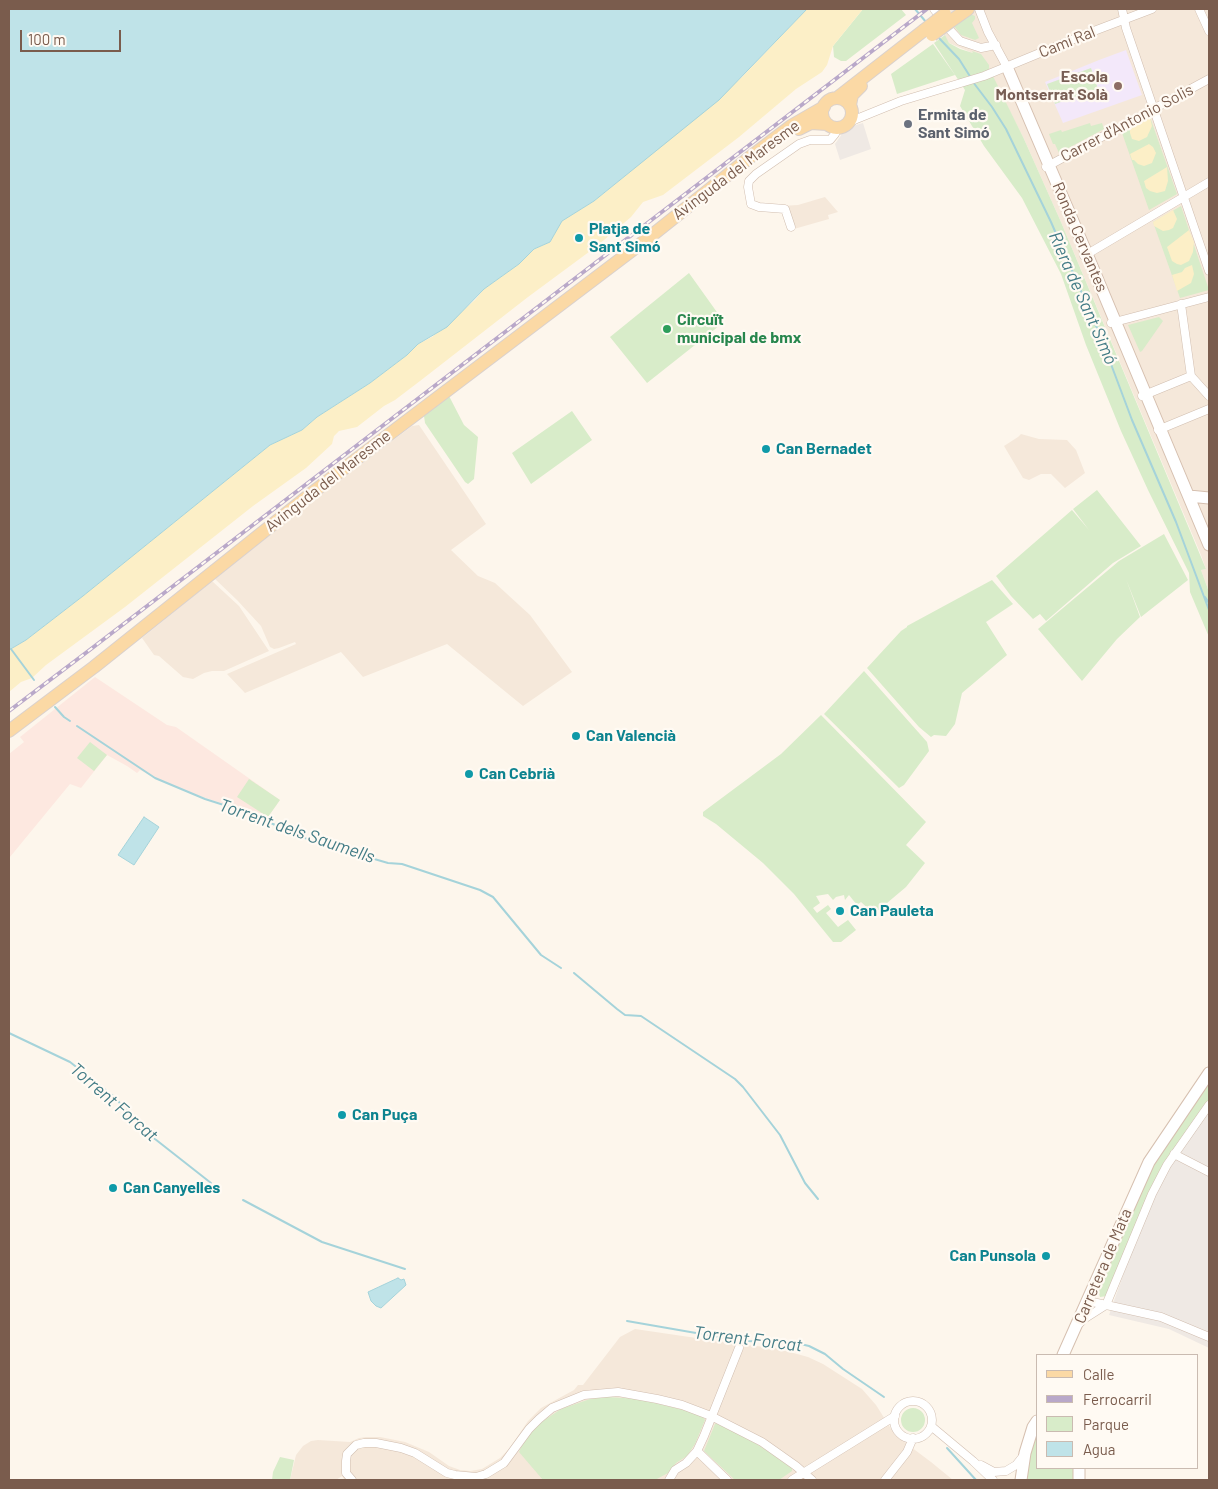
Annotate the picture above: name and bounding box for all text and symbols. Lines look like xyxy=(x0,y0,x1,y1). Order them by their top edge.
scale bar xyxy=(22,20,124,52)
street label: Camí Ral xyxy=(1036,22,1098,62)
text: 100 m xyxy=(28,30,66,48)
place label: Escola Montserrat Solà xyxy=(996,67,1108,105)
street label: Carrer d'Antonio Solis xyxy=(1057,80,1197,166)
marker: Escola Montserrat Solà xyxy=(1112,80,1124,92)
place label: Ermita de Sant Simó xyxy=(918,105,990,143)
street label: Avinguda del Maresme xyxy=(669,116,803,224)
marker: Ermita de Sant Simó xyxy=(902,118,914,130)
street label: Ronda Cervantes xyxy=(1048,179,1112,295)
place label: Platja de Sant Simó xyxy=(589,219,661,257)
water label: Riera de Sant Simó xyxy=(1044,228,1122,368)
marker: Platja de Sant Simó xyxy=(573,232,585,244)
place label: Circuït municipal de bmx xyxy=(677,310,801,348)
marker: Circuït municipal de bmx xyxy=(661,323,673,335)
street label: Avinguda del Maresme xyxy=(261,426,395,536)
place label: Can Bernadet xyxy=(776,439,872,459)
marker: Can Bernadet xyxy=(760,443,772,455)
place label: Can Valencià xyxy=(586,726,676,746)
marker: Can Valencià xyxy=(570,730,582,742)
place label: Can Cebrià xyxy=(479,764,555,784)
marker: Can Cebrià xyxy=(463,768,475,780)
water label: Torrent dels Saumells xyxy=(216,794,378,868)
place label: Can Pauleta xyxy=(850,901,934,921)
marker: Can Pauleta xyxy=(834,905,846,917)
water label: Torrent Forcat xyxy=(66,1058,162,1146)
place label: Can Puça xyxy=(352,1105,417,1125)
marker: Can Puça xyxy=(336,1109,348,1121)
place label: Can Canyelles xyxy=(123,1178,220,1198)
marker: Can Canyelles xyxy=(107,1182,119,1194)
street label: Carretera de Mata xyxy=(1070,1206,1136,1326)
place label: Can Punsola xyxy=(950,1246,1036,1266)
marker: Can Punsola xyxy=(1040,1250,1052,1262)
water label: Torrent Forcat xyxy=(692,1322,804,1356)
legend xyxy=(1036,1354,1198,1469)
text: Calle xyxy=(1083,1365,1115,1383)
text: Ferrocarril xyxy=(1083,1390,1152,1408)
text: Parque xyxy=(1083,1415,1129,1433)
text: Agua xyxy=(1083,1440,1116,1458)

